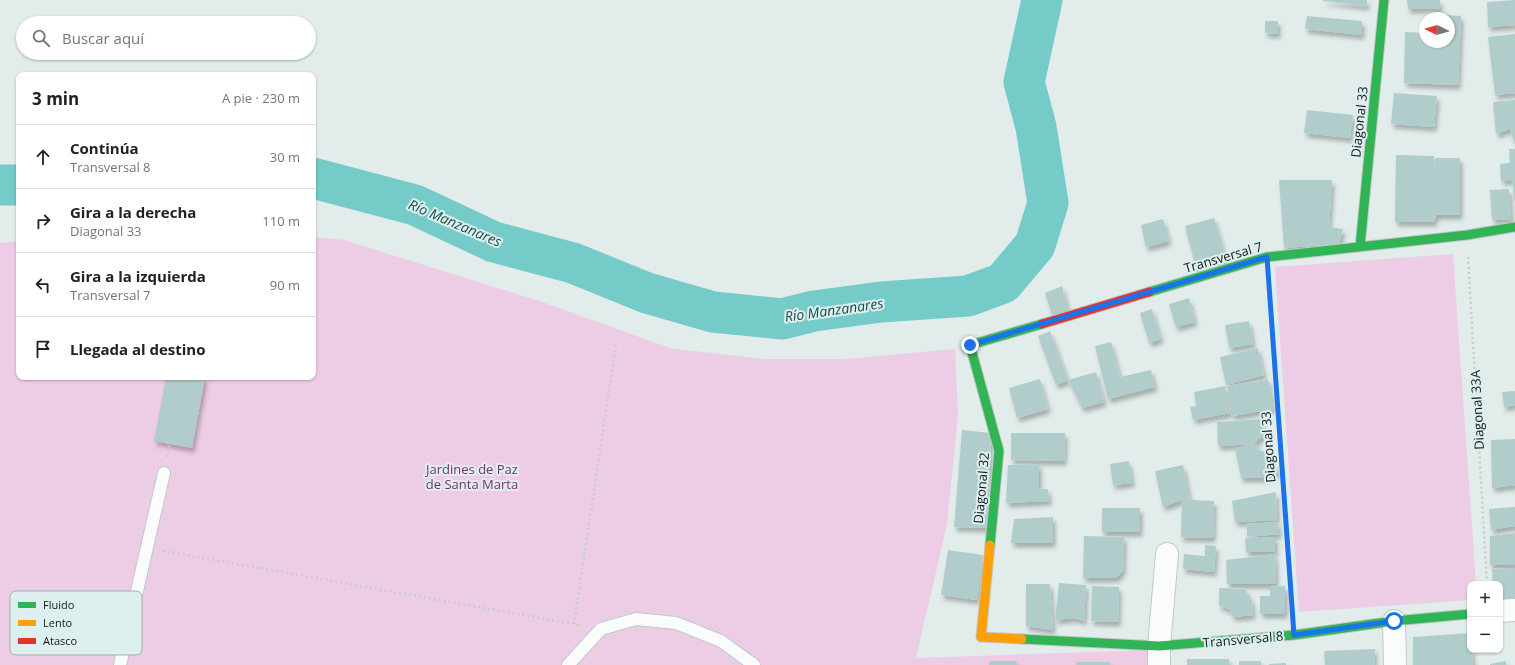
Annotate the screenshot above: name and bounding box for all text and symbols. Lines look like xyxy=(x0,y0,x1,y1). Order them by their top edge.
north arrow xyxy=(1419,12,1455,48)
search box xyxy=(16,16,316,60)
icon: search xyxy=(30,27,52,49)
text: Buscar aquí xyxy=(62,28,144,48)
street label: Diagonal 33 xyxy=(1346,85,1372,159)
text: 3 min xyxy=(32,87,79,110)
text: A pie · 230 m xyxy=(222,89,300,107)
text: Continúa xyxy=(70,138,139,158)
icon: ahead xyxy=(32,146,54,168)
text: 30 m xyxy=(270,148,300,166)
text: Transversal 8 xyxy=(70,158,150,176)
water label: Río Manzanares xyxy=(406,194,505,251)
text: Gira a la derecha xyxy=(70,202,196,222)
icon: right xyxy=(32,210,54,232)
text: 110 m xyxy=(262,212,300,230)
text: Diagonal 33 xyxy=(70,222,142,240)
street label: Transversal 7 xyxy=(1182,237,1264,277)
text: Gira a la izquierda xyxy=(70,266,206,286)
icon: left xyxy=(32,274,54,296)
text: 90 m xyxy=(270,276,300,294)
text: Transversal 7 xyxy=(70,286,150,304)
water label: Río Manzanares xyxy=(783,293,884,326)
route end xyxy=(961,336,979,354)
icon: arrive xyxy=(32,338,54,360)
text: Llegada al destino xyxy=(70,339,205,359)
street label: Diagonal 33A xyxy=(1466,369,1488,450)
street label: Diagonal 33 xyxy=(1257,411,1279,483)
street label: Diagonal 32 xyxy=(969,452,993,524)
park label: Jardines de Paz de Santa Marta xyxy=(424,460,518,493)
map controls xyxy=(1467,581,1503,653)
button: + xyxy=(1467,581,1503,617)
legend xyxy=(10,591,142,655)
text: Fluido xyxy=(43,597,75,612)
route start xyxy=(1385,612,1403,630)
text: Lento xyxy=(43,615,73,630)
button: − xyxy=(1467,617,1503,653)
street label: Transversal 8 xyxy=(1202,627,1284,651)
text: Atasco xyxy=(43,633,78,648)

